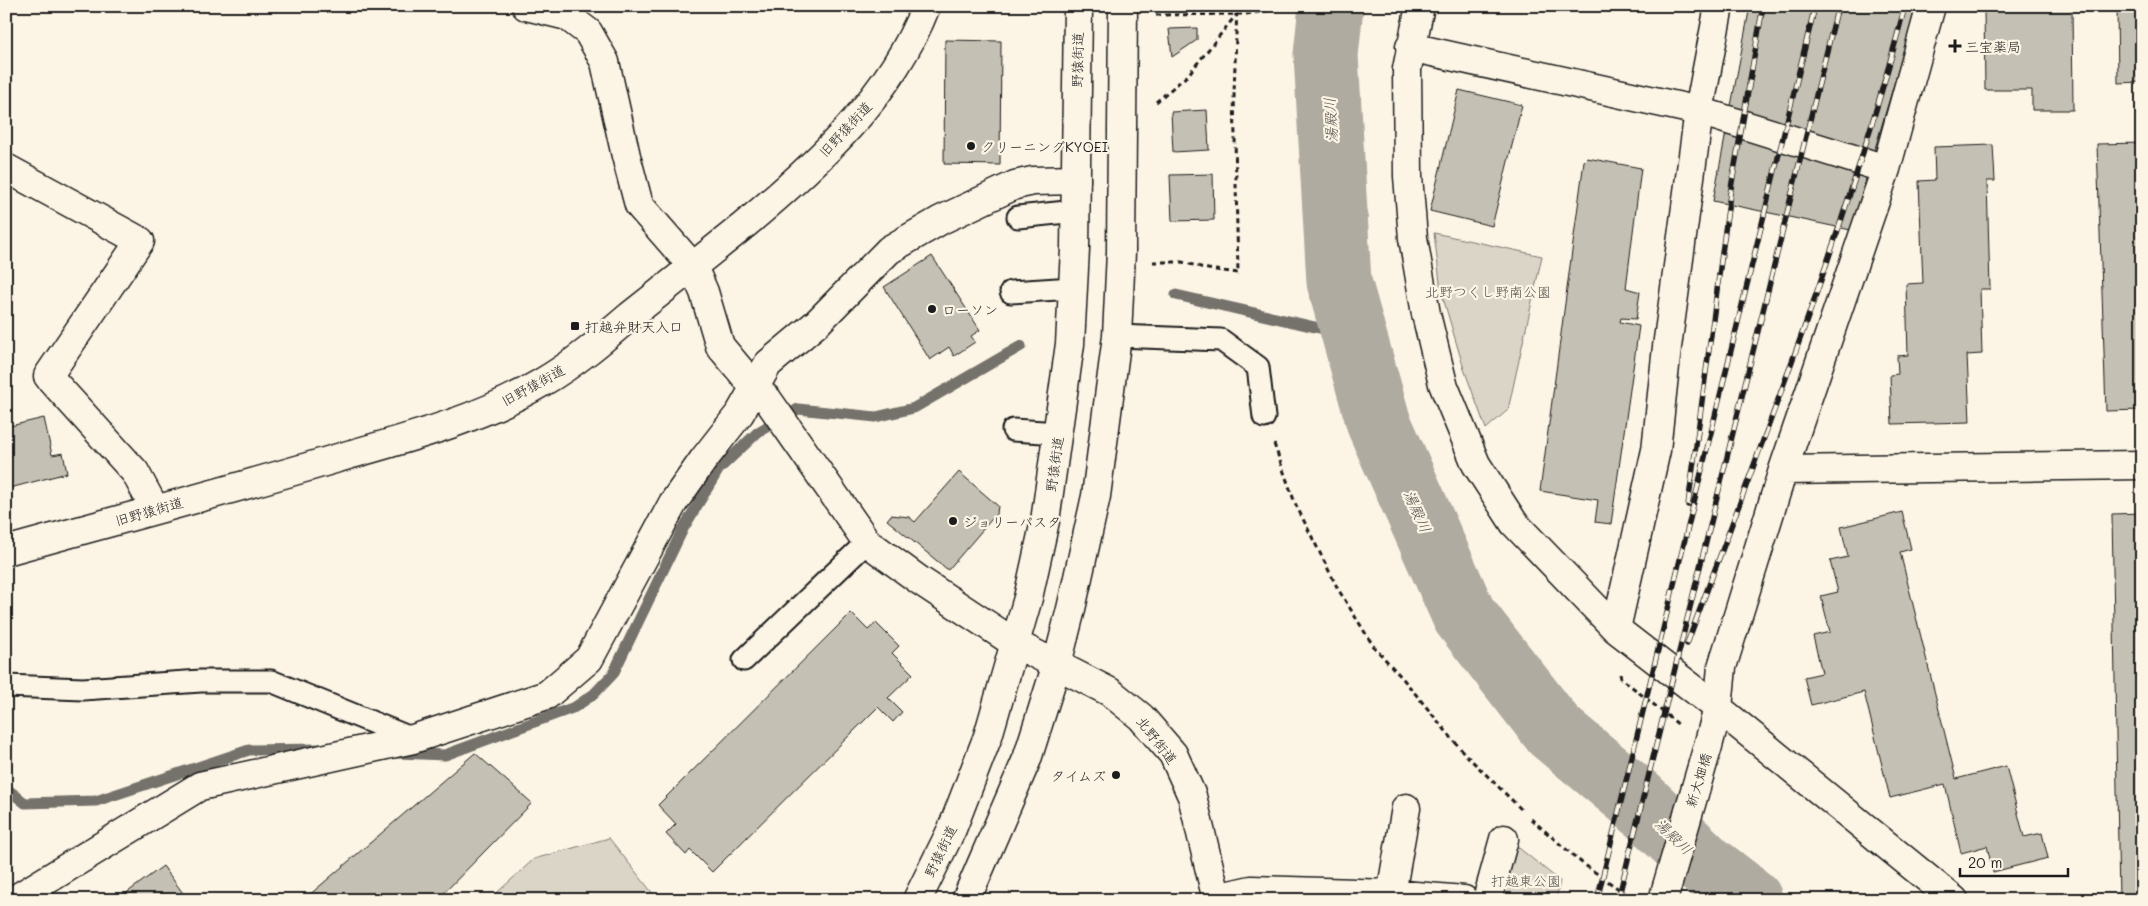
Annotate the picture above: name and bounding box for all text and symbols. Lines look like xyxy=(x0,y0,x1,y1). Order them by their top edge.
street label: 野猿街道 xyxy=(1067,32,1087,88)
place label: 三宝薬局 xyxy=(1965,37,2021,56)
marker: 三宝薬局 xyxy=(1949,40,1961,52)
street label: 旧野猿街道 xyxy=(814,97,876,161)
water label: 湯殿川 xyxy=(1319,97,1341,143)
place label: クリーニングKYOEI xyxy=(981,137,1108,156)
marker: クリーニングKYOEI xyxy=(965,140,977,152)
park label: 北野つくし野南公園 xyxy=(1425,282,1551,301)
place label: ローソン xyxy=(942,300,998,319)
marker: ローソン xyxy=(926,303,938,315)
place label: 打越弁財天入口 xyxy=(585,317,683,336)
marker: 打越弁財天入口 xyxy=(569,320,581,332)
street label: 旧野猿街道 xyxy=(498,360,568,410)
street label: 野猿街道 xyxy=(1041,435,1067,493)
water label: 湯殿川 xyxy=(1400,486,1436,536)
street label: 旧野猿街道 xyxy=(113,492,185,530)
place label: ジョリーパスタ xyxy=(963,512,1061,531)
marker: ジョリーパスタ xyxy=(947,515,959,527)
street label: 北野街道 xyxy=(1132,712,1182,768)
street label: 新大畑橋 xyxy=(1681,750,1715,810)
place label: タイムズ xyxy=(1051,766,1106,785)
marker: タイムズ xyxy=(1110,769,1122,781)
water label: 湯殿川 xyxy=(1651,813,1697,859)
street label: 野猿街道 xyxy=(919,822,961,880)
scale bar xyxy=(1960,846,2068,878)
text: 20 m xyxy=(1968,852,2002,872)
park label: 打越東公園 xyxy=(1491,871,1561,890)

